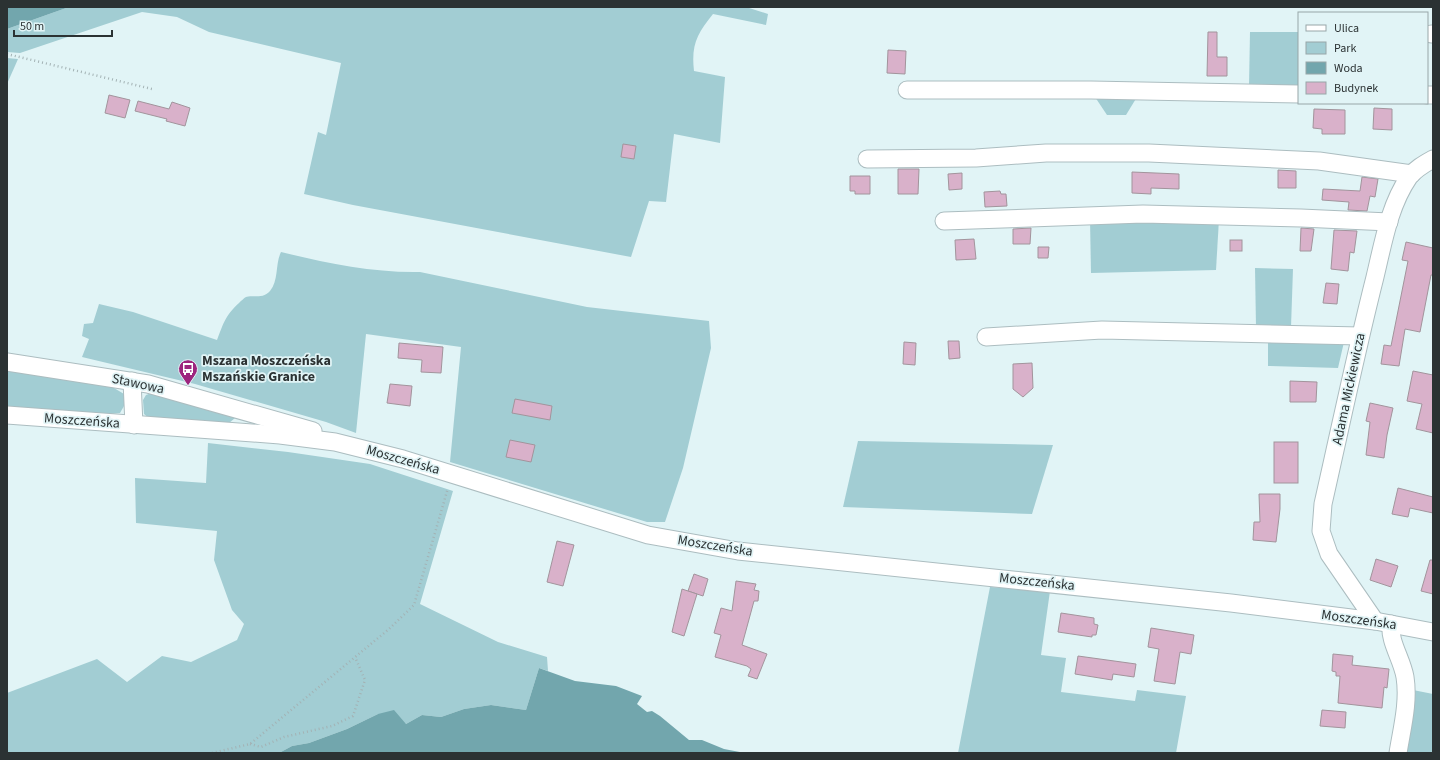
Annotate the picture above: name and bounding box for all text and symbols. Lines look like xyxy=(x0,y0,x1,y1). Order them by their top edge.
scale bar xyxy=(14,12,112,38)
legend xyxy=(1298,12,1428,104)
text: 50 m xyxy=(20,18,44,35)
text: Ulica xyxy=(1334,20,1359,37)
text: Park xyxy=(1334,40,1356,57)
text: Woda xyxy=(1334,60,1363,77)
text: Budynek xyxy=(1334,80,1378,97)
street label: Adama Mickiewicza xyxy=(1327,331,1371,447)
place label: Mszana Moszczeńska Mszańskie Granice xyxy=(202,351,331,387)
bus stop icon: Mszana Moszczeńska Mszańskie Granice xyxy=(177,358,199,386)
street label: Stawowa xyxy=(110,369,166,399)
street label: Moszczeńska xyxy=(43,408,121,434)
street label: Moszczeńska xyxy=(364,440,442,480)
street label: Moszczeńska xyxy=(676,530,754,562)
street label: Moszczeńska xyxy=(998,568,1076,596)
street label: Moszczeńska xyxy=(1320,605,1398,635)

